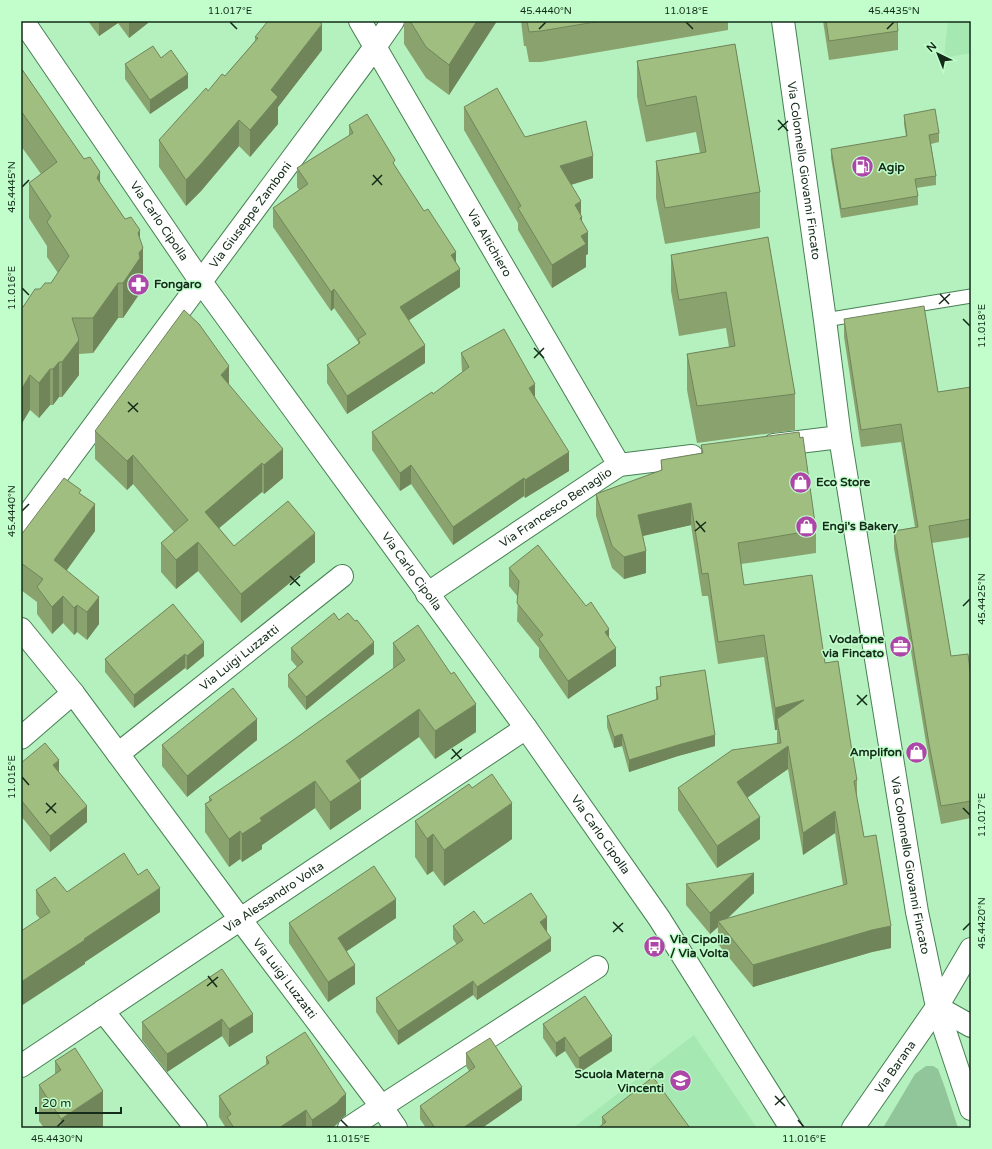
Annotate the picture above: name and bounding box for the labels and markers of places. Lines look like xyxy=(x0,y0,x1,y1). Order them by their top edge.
fuel station icon: Agip xyxy=(850,154,876,180)
place label: Agip xyxy=(878,160,905,175)
pharmacy icon: Fongaro xyxy=(125,271,151,297)
place label: Fongaro xyxy=(154,277,201,292)
shop icon: Eco Store xyxy=(788,469,814,495)
place label: Eco Store xyxy=(816,475,871,489)
shop icon: Engi's Bakery xyxy=(794,513,820,539)
place label: Engi's Bakery xyxy=(822,519,899,534)
place label: Vodafone via Fincato xyxy=(823,632,884,660)
office icon: Vodafone via Fincato xyxy=(887,633,913,659)
shop icon: Amplifon xyxy=(904,739,930,765)
place label: Amplifon xyxy=(850,745,902,760)
place label: Via Cipolla / Via Volta xyxy=(670,932,730,960)
bus stop icon: Via Cipolla / Via Volta xyxy=(641,933,667,959)
place label: Scuola Materna Vincenti xyxy=(575,1067,664,1095)
school or university icon: Scuola Materna Vincenti xyxy=(667,1068,693,1094)

